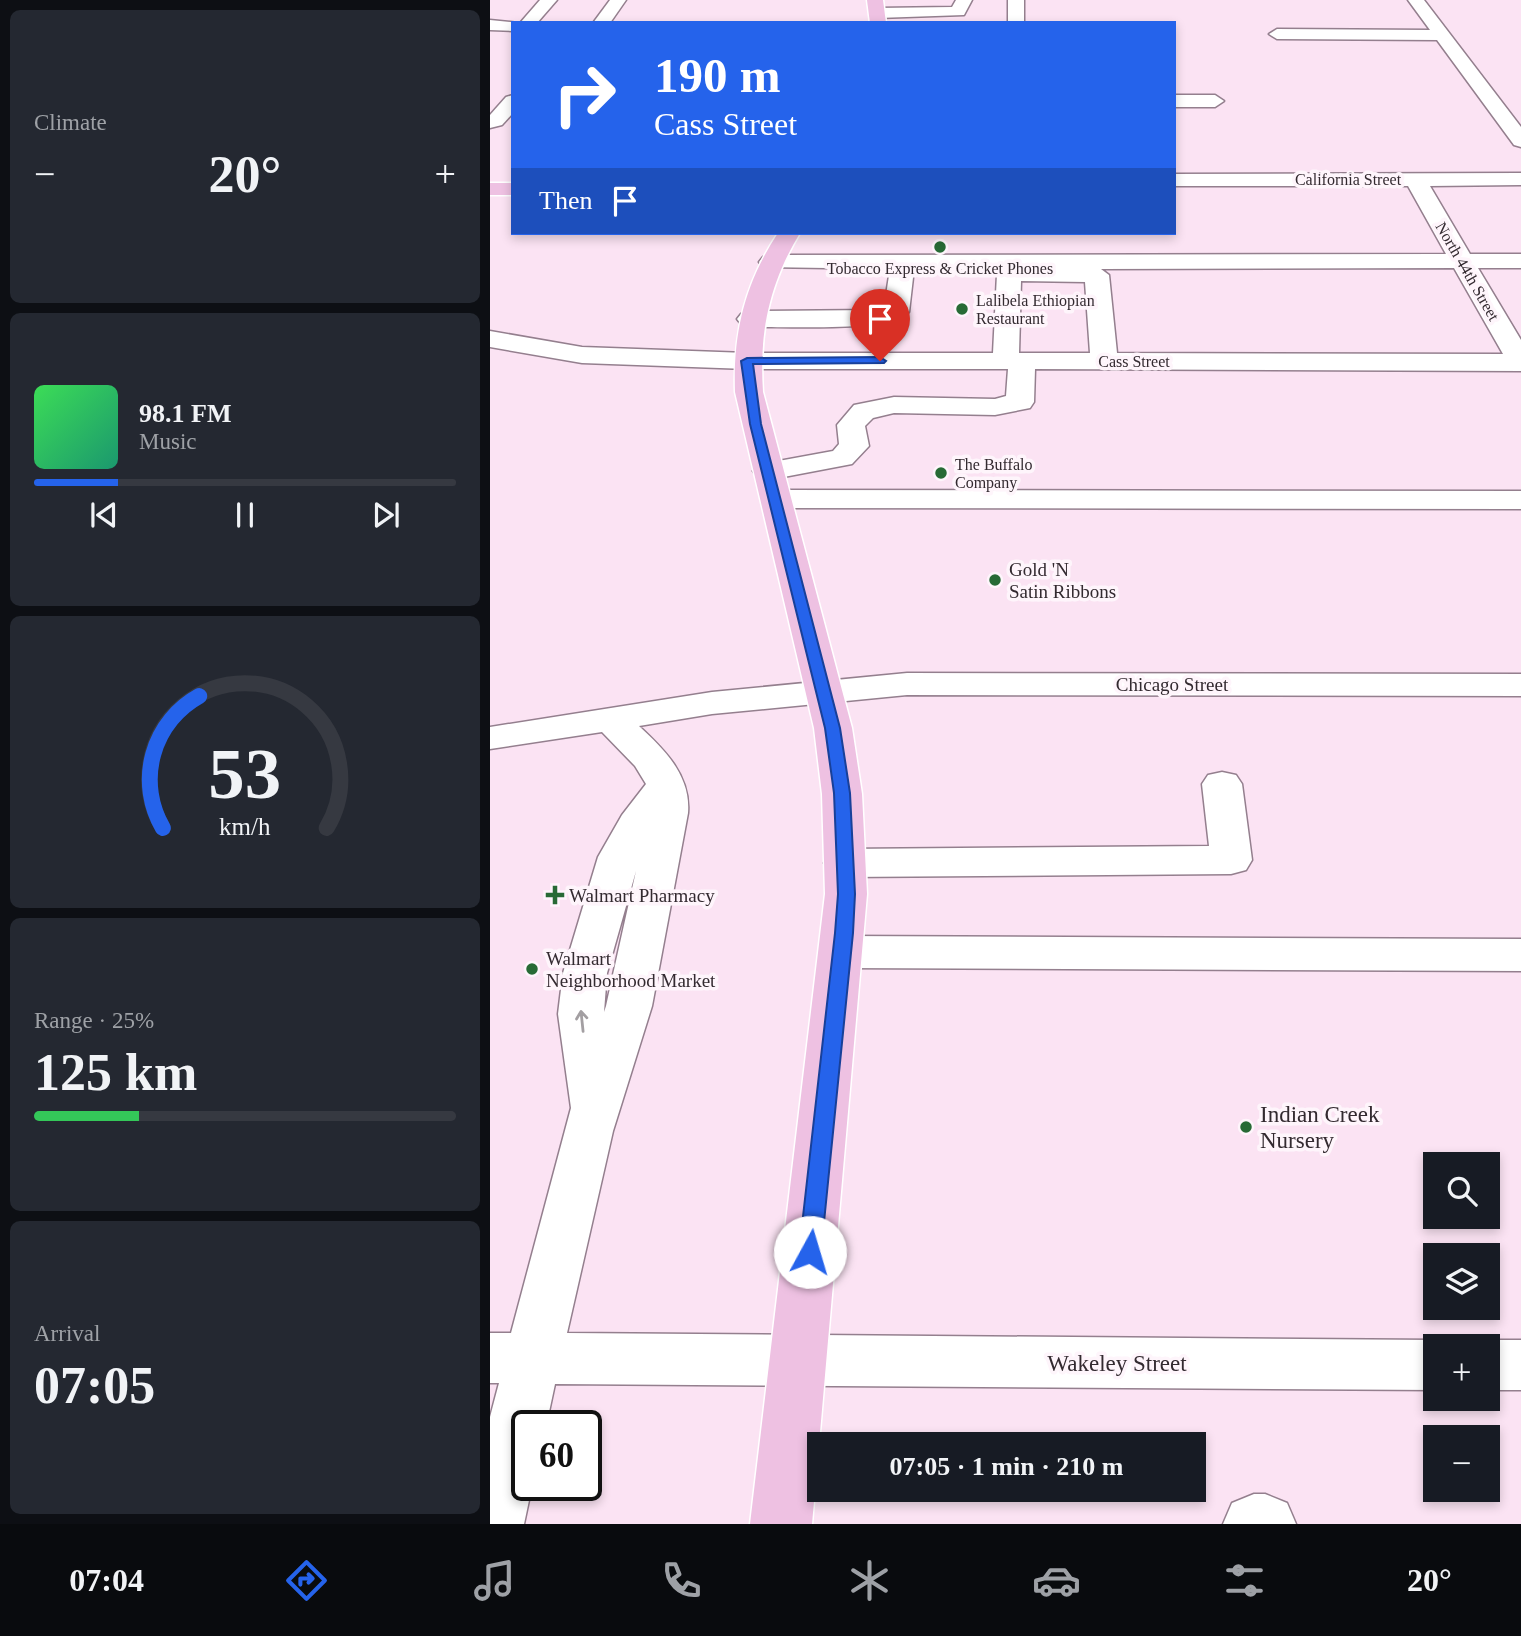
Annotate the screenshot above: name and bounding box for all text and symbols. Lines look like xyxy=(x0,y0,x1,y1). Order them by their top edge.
text: 190 m xyxy=(654,48,781,103)
icon: right xyxy=(539,49,630,140)
text: Cass Street xyxy=(654,106,797,142)
text: Climate xyxy=(34,110,107,135)
text: 20° xyxy=(209,146,281,203)
text: − xyxy=(34,153,55,195)
text: + xyxy=(435,153,456,195)
street label: California Street xyxy=(1295,171,1402,188)
icon: arrive xyxy=(606,182,644,220)
text: Then xyxy=(539,186,592,215)
street label: North 44th Street xyxy=(1432,219,1503,324)
marker: Tobacco Express & Cricket Phones xyxy=(932,239,948,255)
place label: Tobacco Express & Cricket Phones xyxy=(827,260,1053,278)
pin xyxy=(850,289,910,361)
place label: Lalibela Ethiopian Restaurant xyxy=(976,292,1095,327)
icon: arrive xyxy=(861,300,899,338)
marker: Lalibela Ethiopian Restaurant xyxy=(954,301,970,317)
street label: Cass Street xyxy=(1098,353,1170,370)
text: 98.1 FM xyxy=(139,399,231,428)
text: Music xyxy=(139,429,197,454)
place label: The Buffalo Company xyxy=(955,456,1032,492)
marker: The Buffalo Company xyxy=(933,465,949,481)
icon: previous xyxy=(85,496,123,534)
icon: pause xyxy=(226,496,264,534)
icon: next xyxy=(367,496,405,534)
place label: Gold 'N Satin Ribbons xyxy=(1009,559,1116,602)
marker: Gold 'N Satin Ribbons xyxy=(987,572,1003,588)
street label: Chicago Street xyxy=(1116,674,1229,695)
text: 53 xyxy=(209,733,281,814)
text: km/h xyxy=(219,813,271,840)
place label: Walmart Pharmacy xyxy=(569,885,715,906)
marker: Walmart Pharmacy xyxy=(547,887,563,903)
place label: Walmart Neighborhood Market xyxy=(546,948,716,991)
marker: Walmart Neighborhood Market xyxy=(524,961,540,977)
text: Range · 25% xyxy=(34,1008,154,1033)
one-way arrow xyxy=(576,1011,589,1033)
text: 125 km xyxy=(34,1044,197,1101)
place label: Indian Creek Nursery xyxy=(1260,1102,1380,1153)
marker: Indian Creek Nursery xyxy=(1238,1119,1254,1135)
map controls xyxy=(1423,1152,1500,1502)
button: search xyxy=(1423,1152,1500,1229)
position arrow xyxy=(773,1215,847,1289)
button: layers xyxy=(1423,1243,1500,1320)
text: Arrival xyxy=(34,1321,100,1346)
button: + xyxy=(1423,1334,1500,1411)
street label: Wakeley Street xyxy=(1047,1351,1187,1376)
text: 07:05 xyxy=(34,1357,155,1414)
speed limit sign: 60 xyxy=(511,1410,602,1501)
button: − xyxy=(1423,1425,1500,1502)
text: 07:05 · 1 min · 210 m xyxy=(890,1452,1124,1481)
icon: directions xyxy=(282,1556,331,1605)
icon: music xyxy=(470,1556,519,1605)
icon: phone xyxy=(657,1556,706,1605)
icon: climate xyxy=(845,1556,894,1605)
icon: car xyxy=(1032,1556,1081,1605)
icon: filters xyxy=(1220,1556,1269,1605)
text: 07:04 xyxy=(69,1562,144,1598)
text: 20° xyxy=(1407,1562,1452,1598)

